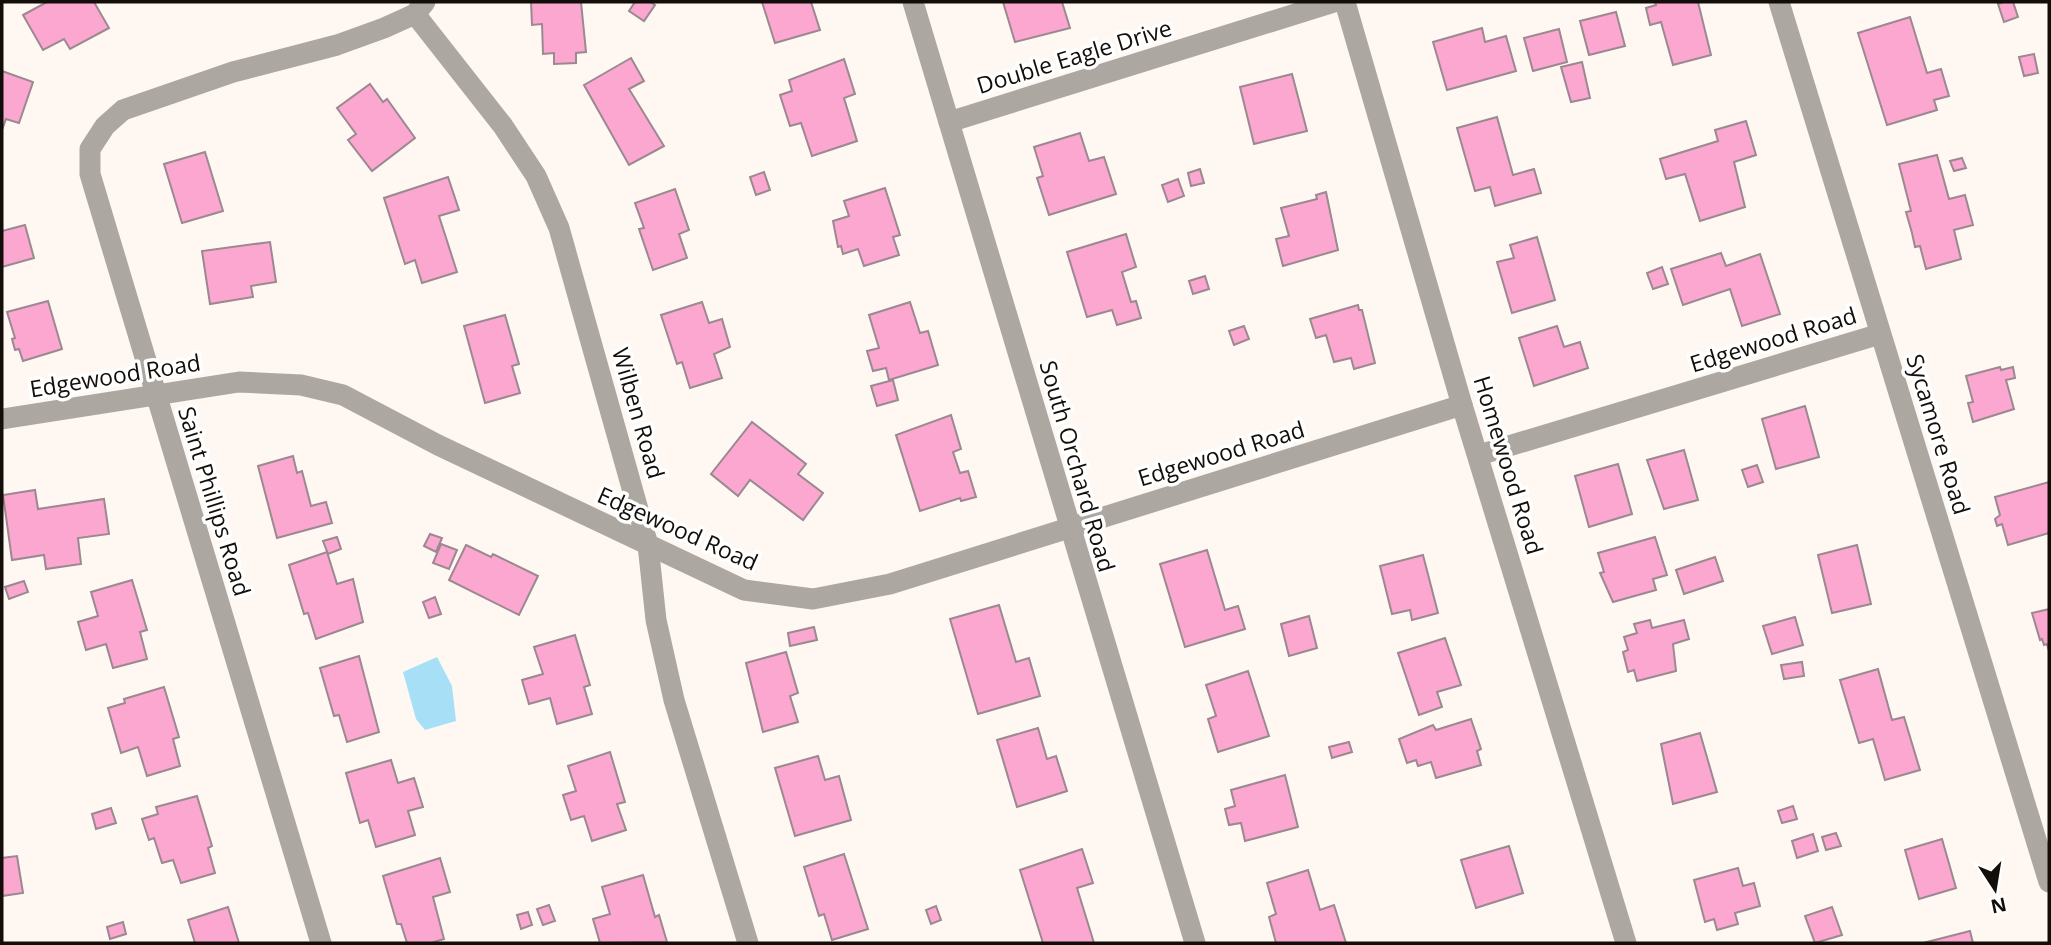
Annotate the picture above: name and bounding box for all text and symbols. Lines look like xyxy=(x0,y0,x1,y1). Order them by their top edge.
street label: Double Eagle Drive xyxy=(973,11,1175,101)
street label: Edgewood Road xyxy=(1686,298,1860,380)
street label: Wilben Road xyxy=(605,344,673,482)
street label: Edgewood Road xyxy=(27,346,203,404)
street label: Sycamore Road xyxy=(1899,350,1979,518)
street label: South Orchard Road xyxy=(1033,357,1123,575)
street label: Homewood Road xyxy=(1467,372,1551,558)
street label: Saint Phillips Road xyxy=(171,402,259,600)
street label: Edgewood Road xyxy=(1134,412,1308,494)
street label: Edgewood Road xyxy=(593,478,763,578)
north arrow xyxy=(1960,854,2030,924)
text: N xyxy=(1988,891,2009,920)

